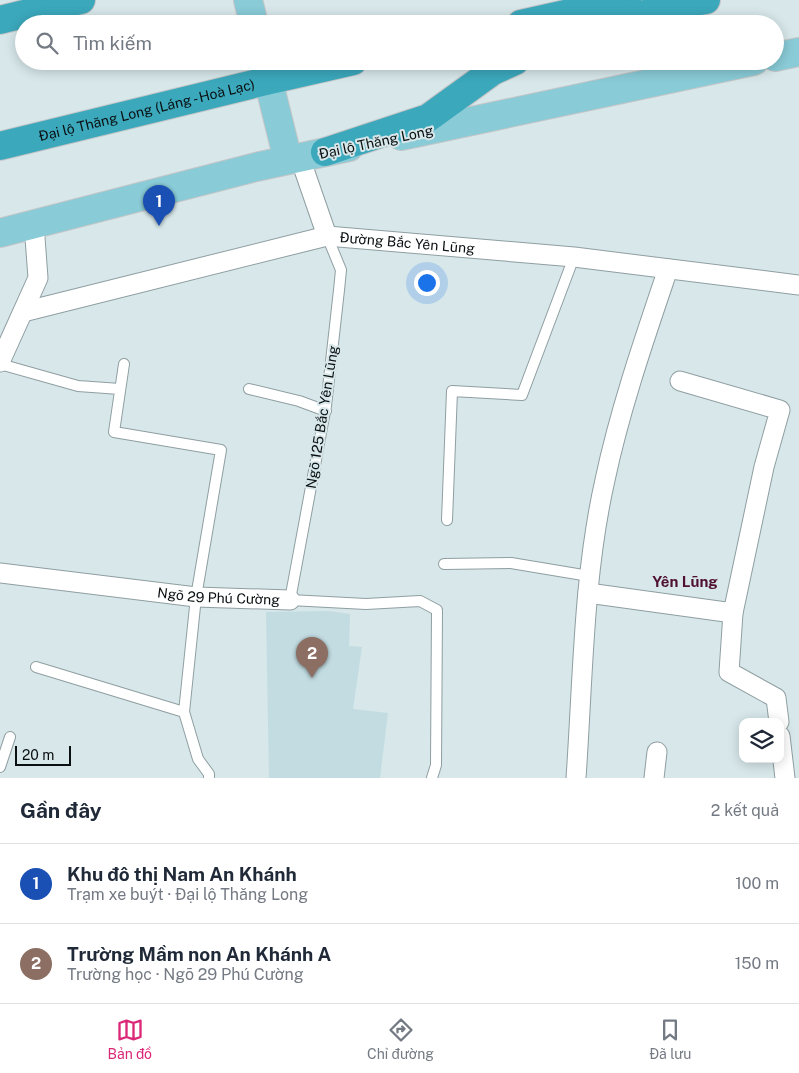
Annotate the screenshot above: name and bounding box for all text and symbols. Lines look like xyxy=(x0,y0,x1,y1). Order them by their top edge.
search box xyxy=(15,15,784,70)
icon: search xyxy=(33,29,61,57)
text: Tìm kiếm xyxy=(73,32,152,54)
street label: Đại lộ Thăng Long (Láng - Hoà Lạc) xyxy=(37,76,256,144)
street label: Đại lộ Thăng Long xyxy=(317,122,435,162)
pin: 1 xyxy=(143,185,175,226)
street label: Đường Bắc Yên Lũng xyxy=(339,229,476,257)
your location xyxy=(414,270,440,296)
street label: Ngõ 125 Bắc Yên Lũng xyxy=(303,344,341,490)
district label: Yên Lũng xyxy=(652,573,718,590)
street label: Ngõ 29 Phú Cường xyxy=(156,584,280,608)
pin: 2 xyxy=(296,637,328,678)
map controls xyxy=(739,718,784,763)
button: layers xyxy=(739,718,784,763)
scale bar xyxy=(15,743,71,766)
text: 20 m xyxy=(22,747,54,763)
text: Gần đây xyxy=(20,798,102,823)
text: 2 kết quả xyxy=(711,801,779,820)
text: Khu đô thị Nam An Khánh xyxy=(67,863,297,885)
text: 1 xyxy=(33,874,39,893)
text: 100 m xyxy=(735,874,779,893)
text: Trạm xe buýt · Đại lộ Thăng Long xyxy=(67,885,308,904)
text: Trường Mầm non An Khánh A xyxy=(67,943,331,965)
text: 2 xyxy=(31,954,41,973)
text: 150 m xyxy=(735,954,779,973)
text: Trường học · Ngõ 29 Phú Cường xyxy=(67,965,304,984)
tab: Bản đồ xyxy=(108,1016,152,1062)
tab: Chỉ đường xyxy=(367,1016,434,1062)
tab: Đã lưu xyxy=(649,1016,691,1062)

